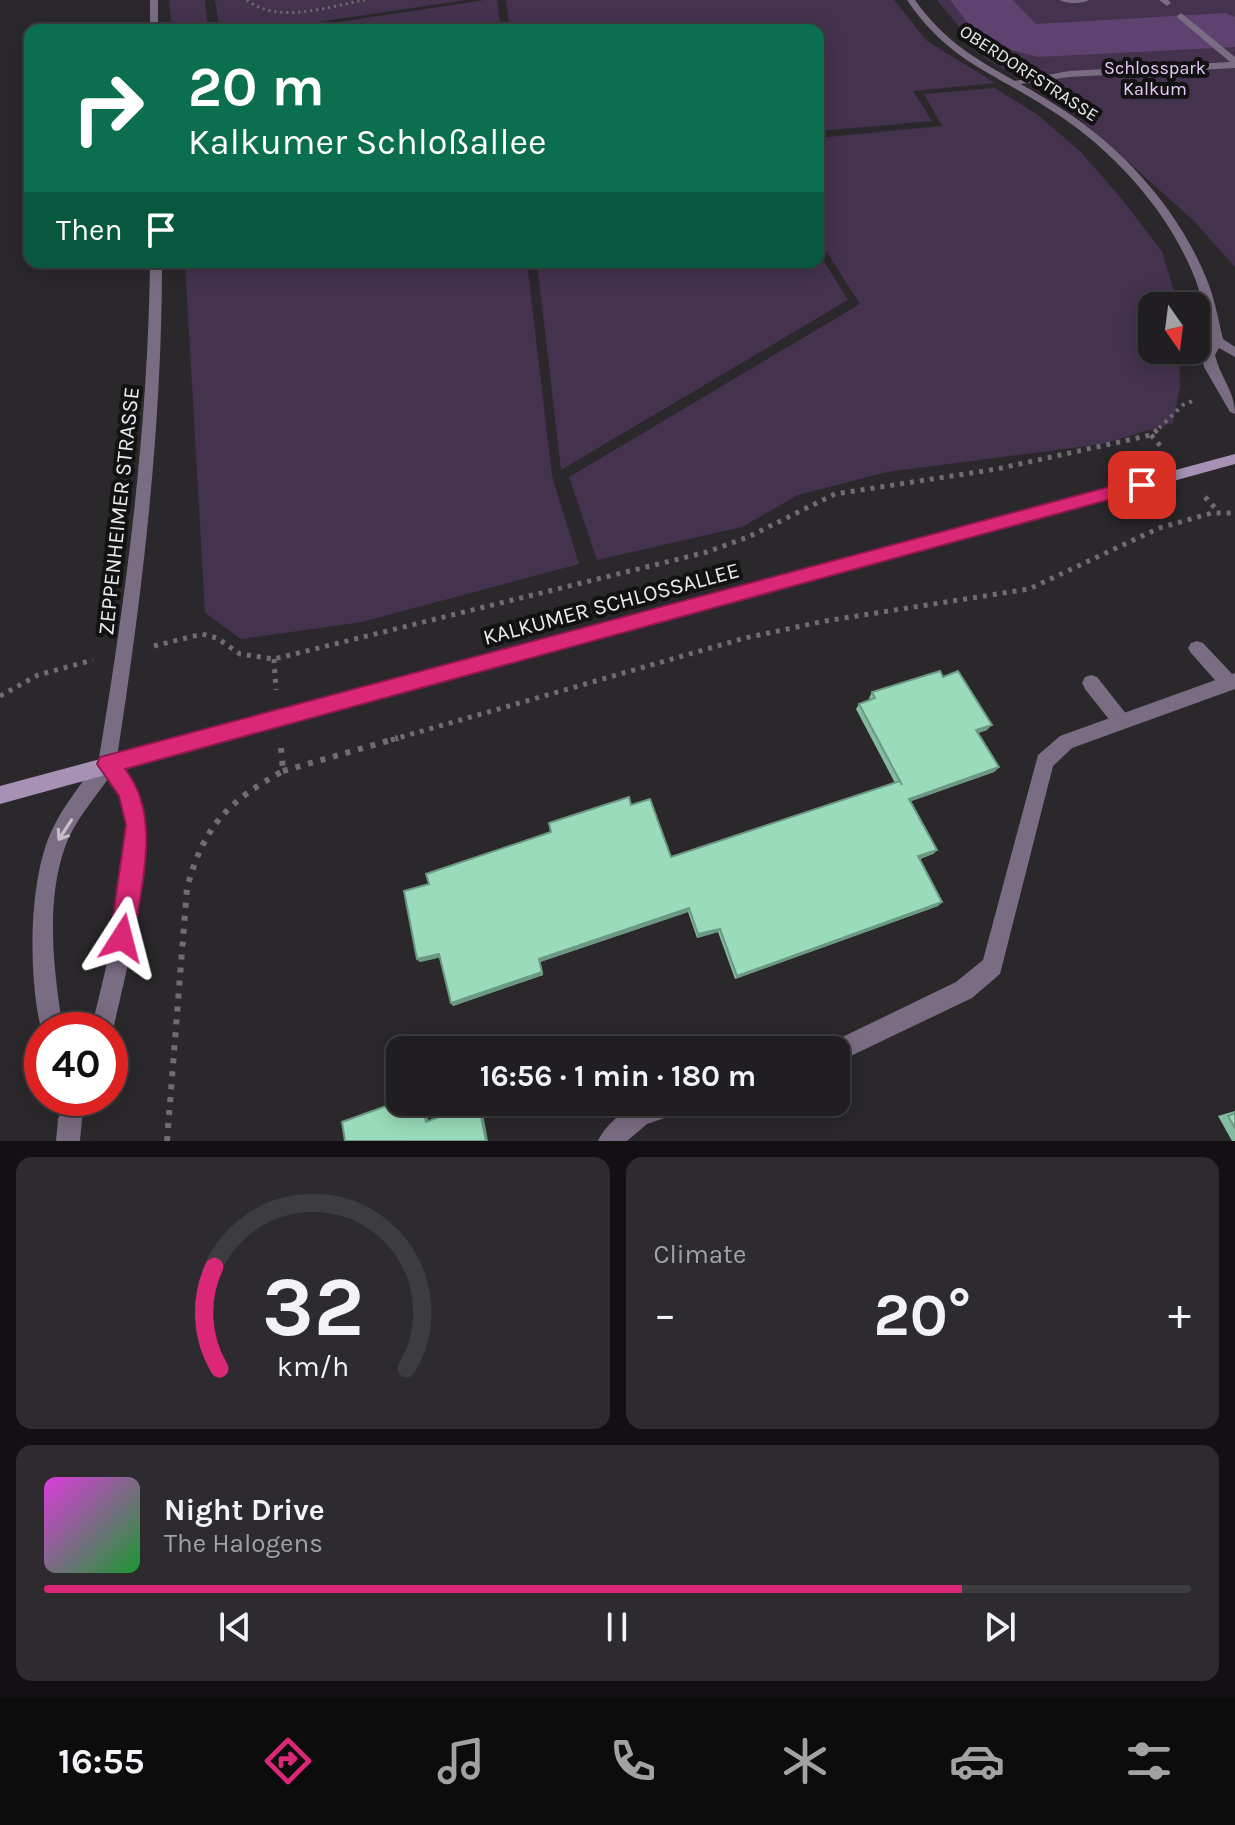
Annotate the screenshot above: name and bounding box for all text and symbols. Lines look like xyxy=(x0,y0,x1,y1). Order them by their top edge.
street label: OBERDORFSTRASSE xyxy=(955,20,1103,126)
text: 20 m xyxy=(188,54,325,119)
icon: right xyxy=(56,56,160,160)
park label: Schlosspark Kalkum xyxy=(1104,57,1206,100)
text: Kalkumer Schloßallee xyxy=(188,121,546,163)
icon: arrive xyxy=(139,208,183,252)
text: Then xyxy=(56,212,123,248)
north arrow xyxy=(1138,292,1210,364)
map controls xyxy=(1138,292,1210,364)
street label: ZEPPENHEIMER STRASSE xyxy=(93,386,145,637)
pin xyxy=(1108,451,1176,519)
icon: arrive xyxy=(1120,463,1164,507)
street label: KALKUMER SCHLOSSALLEE xyxy=(480,557,742,651)
one-way arrow xyxy=(57,818,74,840)
position arrow xyxy=(80,896,164,980)
speed limit sign: 40 xyxy=(24,1012,128,1116)
text: 16:56 · 1 min · 180 m xyxy=(480,1058,756,1094)
text: Climate xyxy=(654,1239,746,1270)
text: 32 xyxy=(262,1259,364,1356)
text: 20° xyxy=(873,1280,971,1350)
text: − xyxy=(654,1289,677,1340)
text: + xyxy=(1168,1289,1191,1340)
text: km/h xyxy=(277,1350,349,1383)
text: Night Drive xyxy=(164,1492,325,1528)
text: The Halogens xyxy=(164,1528,323,1559)
icon: previous xyxy=(213,1605,257,1649)
icon: pause xyxy=(595,1605,639,1649)
icon: next xyxy=(978,1605,1022,1649)
icon: directions xyxy=(260,1733,316,1789)
icon: music xyxy=(433,1733,489,1789)
icon: phone xyxy=(605,1733,661,1789)
icon: climate xyxy=(777,1733,833,1789)
icon: car xyxy=(949,1733,1005,1789)
icon: filters xyxy=(1121,1733,1177,1789)
text: 16:55 xyxy=(58,1740,144,1782)

